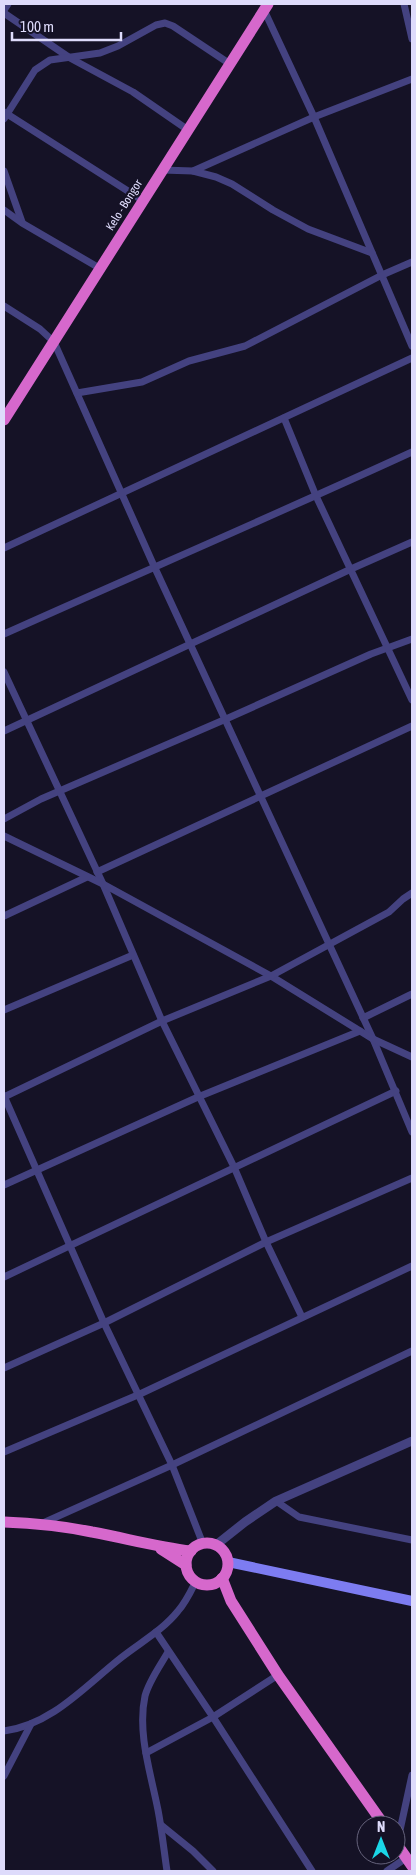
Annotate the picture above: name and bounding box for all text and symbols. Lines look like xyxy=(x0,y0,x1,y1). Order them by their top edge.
scale bar xyxy=(12,10,121,42)
text: 100 m xyxy=(20,18,54,35)
street label: Kelo - Bongor xyxy=(103,177,145,233)
north arrow xyxy=(356,1815,406,1865)
text: N xyxy=(377,1819,385,1835)

